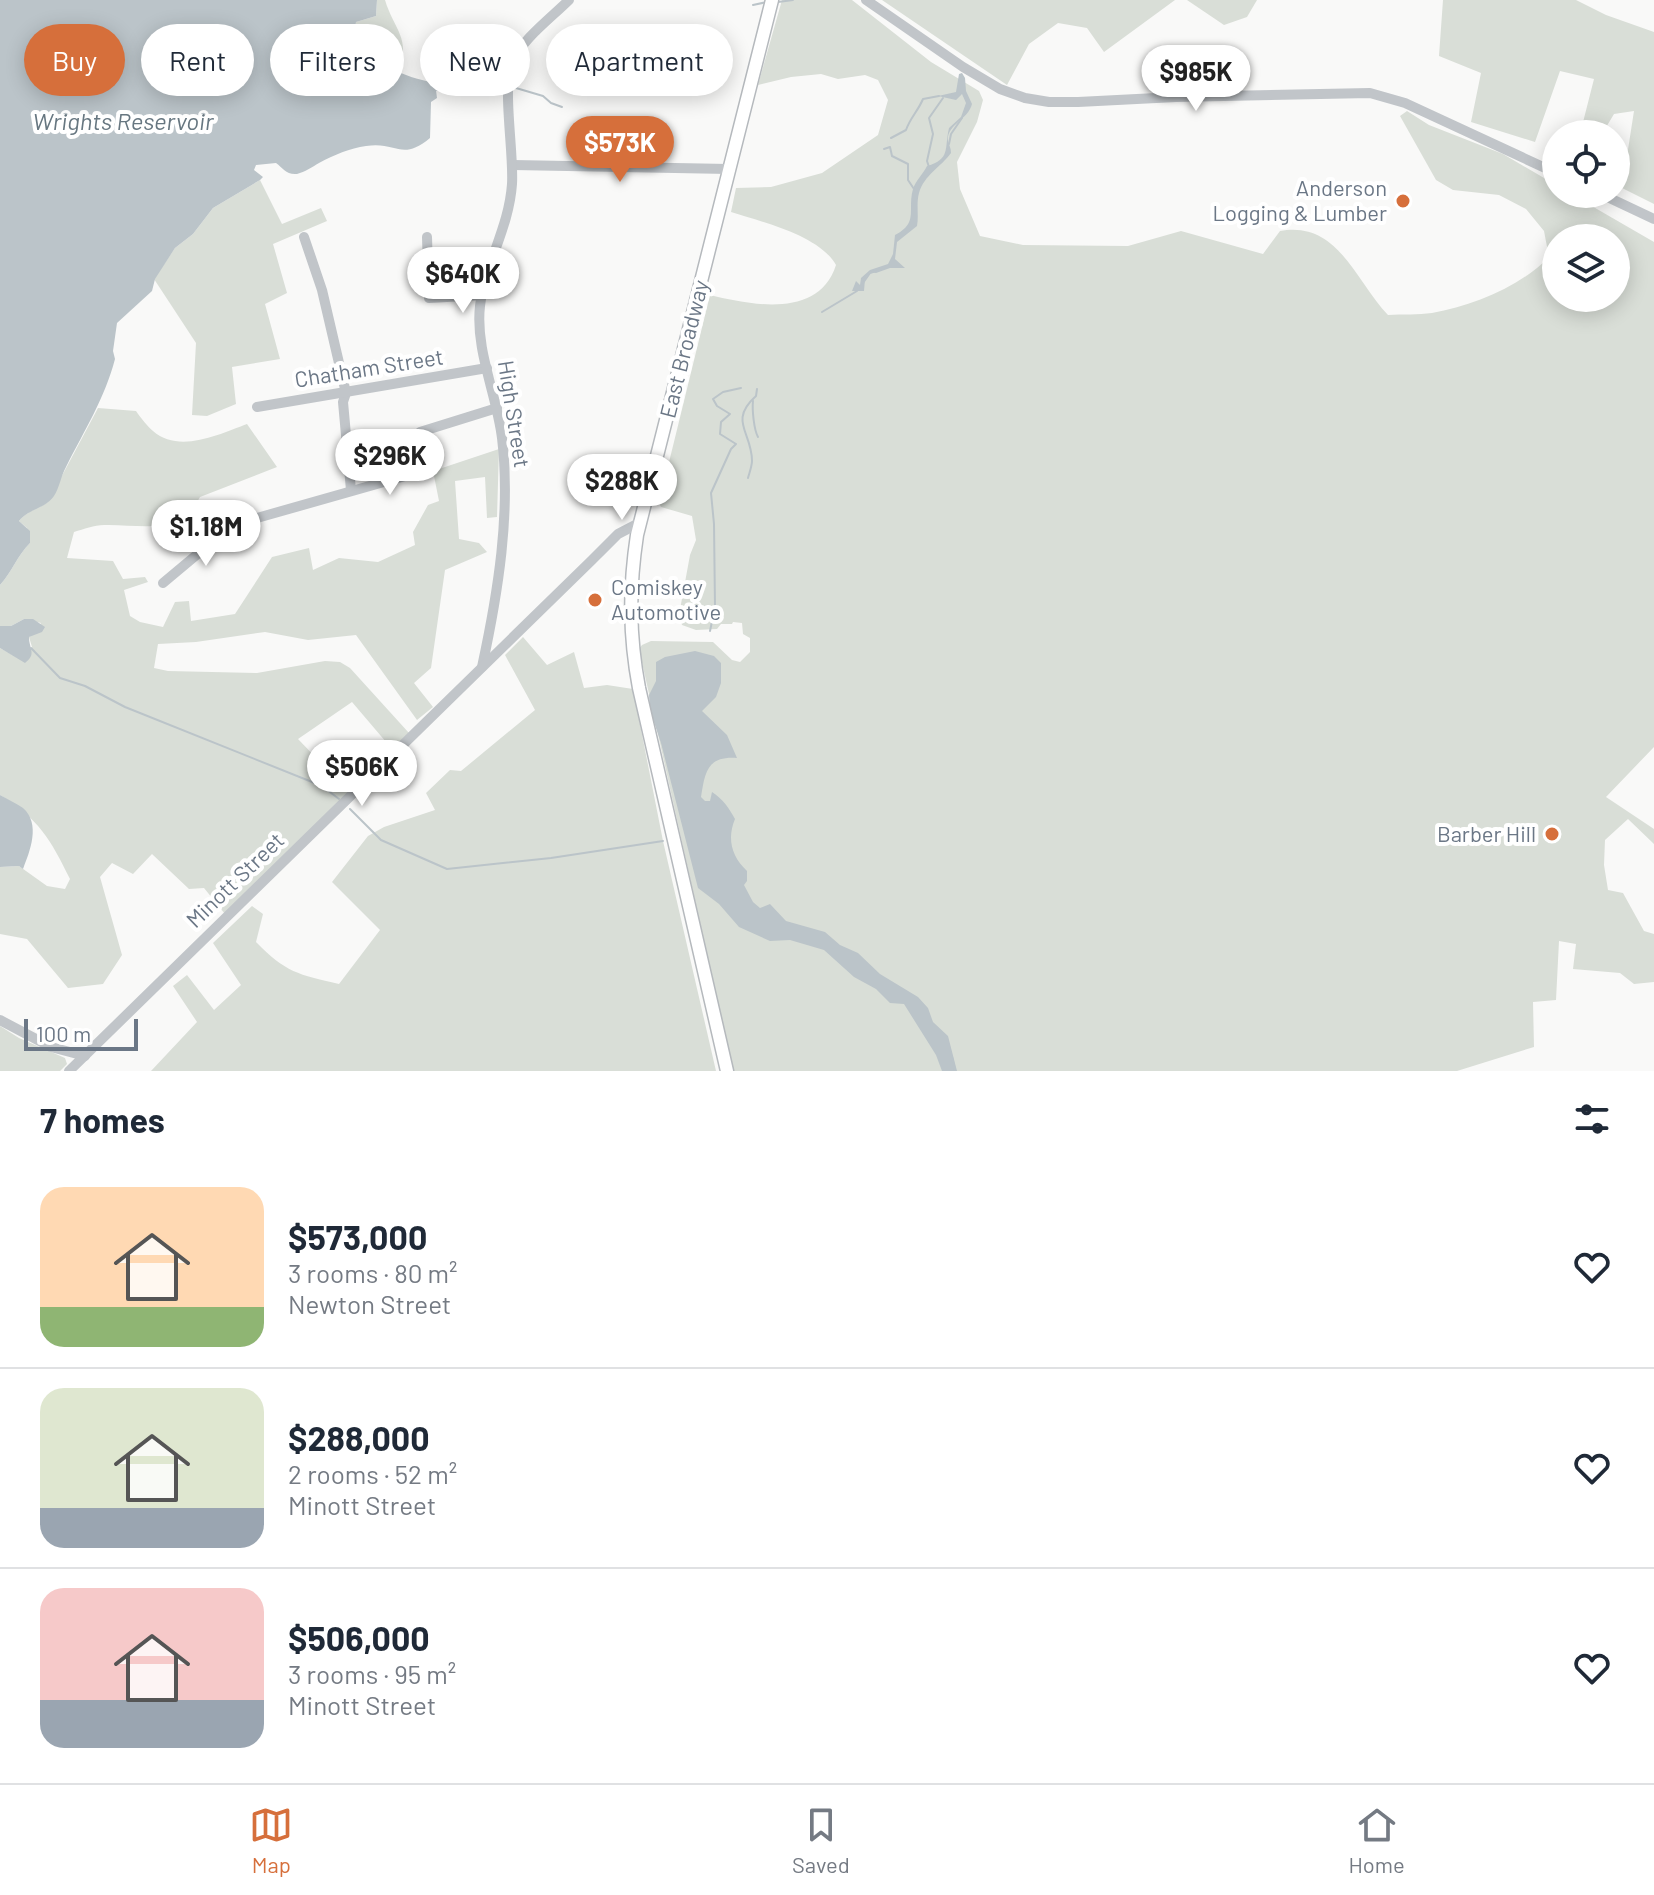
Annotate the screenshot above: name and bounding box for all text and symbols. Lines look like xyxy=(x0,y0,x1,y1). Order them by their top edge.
chip: Buy xyxy=(24,24,125,96)
chip: Rent xyxy=(141,24,254,96)
chip: Filters xyxy=(270,24,404,96)
chip: New xyxy=(420,24,530,96)
chip: Apartment xyxy=(546,24,733,96)
pin: $985K xyxy=(1140,45,1252,113)
text: $985K xyxy=(1159,55,1233,86)
water label: Wrights Reservoir xyxy=(33,106,215,135)
pin: $573K xyxy=(564,116,676,184)
map controls xyxy=(1542,120,1630,312)
button: locate xyxy=(1542,120,1630,208)
text: $573K xyxy=(584,126,656,157)
place label: Anderson Logging & Lumber xyxy=(1212,174,1387,225)
marker: Anderson Logging & Lumber xyxy=(1394,192,1412,210)
button: layers xyxy=(1542,224,1630,312)
pin: $640K xyxy=(407,247,519,315)
text: $640K xyxy=(425,257,501,288)
street label: East Broadway xyxy=(653,277,713,420)
street label: Chatham Street xyxy=(293,342,445,392)
street label: High Street xyxy=(494,358,536,469)
pin: $296K xyxy=(334,429,446,497)
text: $296K xyxy=(353,439,427,470)
pin: $288K xyxy=(566,454,678,522)
text: $288K xyxy=(585,464,659,495)
pin: $1.18M xyxy=(141,500,271,568)
text: $1.18M xyxy=(170,510,242,541)
place label: Comiskey Automotive xyxy=(611,573,721,624)
marker: Comiskey Automotive xyxy=(586,591,604,609)
pin: $506K xyxy=(306,740,418,808)
text: $506K xyxy=(325,750,399,781)
place label: Barber Hill xyxy=(1437,820,1536,846)
marker: Barber Hill xyxy=(1543,825,1561,843)
street label: Minott Street xyxy=(180,826,288,932)
scale bar xyxy=(24,1015,138,1051)
text: 100 m xyxy=(36,1020,91,1046)
icon: filters xyxy=(1570,1097,1614,1141)
text: 7 homes xyxy=(40,1099,165,1140)
text: $573,000 xyxy=(288,1216,427,1257)
icon: home xyxy=(104,1219,200,1315)
icon: heart xyxy=(1570,1245,1614,1289)
text: 3 rooms · 80 m² xyxy=(288,1257,458,1288)
text: Newton Street xyxy=(288,1288,451,1319)
text: $288,000 xyxy=(288,1417,430,1458)
icon: home xyxy=(104,1420,200,1516)
icon: heart xyxy=(1570,1446,1614,1490)
text: 2 rooms · 52 m² xyxy=(288,1458,457,1489)
text: Minott Street xyxy=(288,1489,436,1520)
text: $506,000 xyxy=(288,1617,430,1658)
icon: home xyxy=(104,1620,200,1716)
icon: heart xyxy=(1570,1646,1614,1690)
text: 3 rooms · 95 m² xyxy=(288,1658,456,1689)
text: Minott Street xyxy=(288,1689,436,1720)
tab: Map xyxy=(249,1803,293,1877)
tab: Saved xyxy=(792,1803,850,1877)
tab: Home xyxy=(1348,1803,1405,1877)

